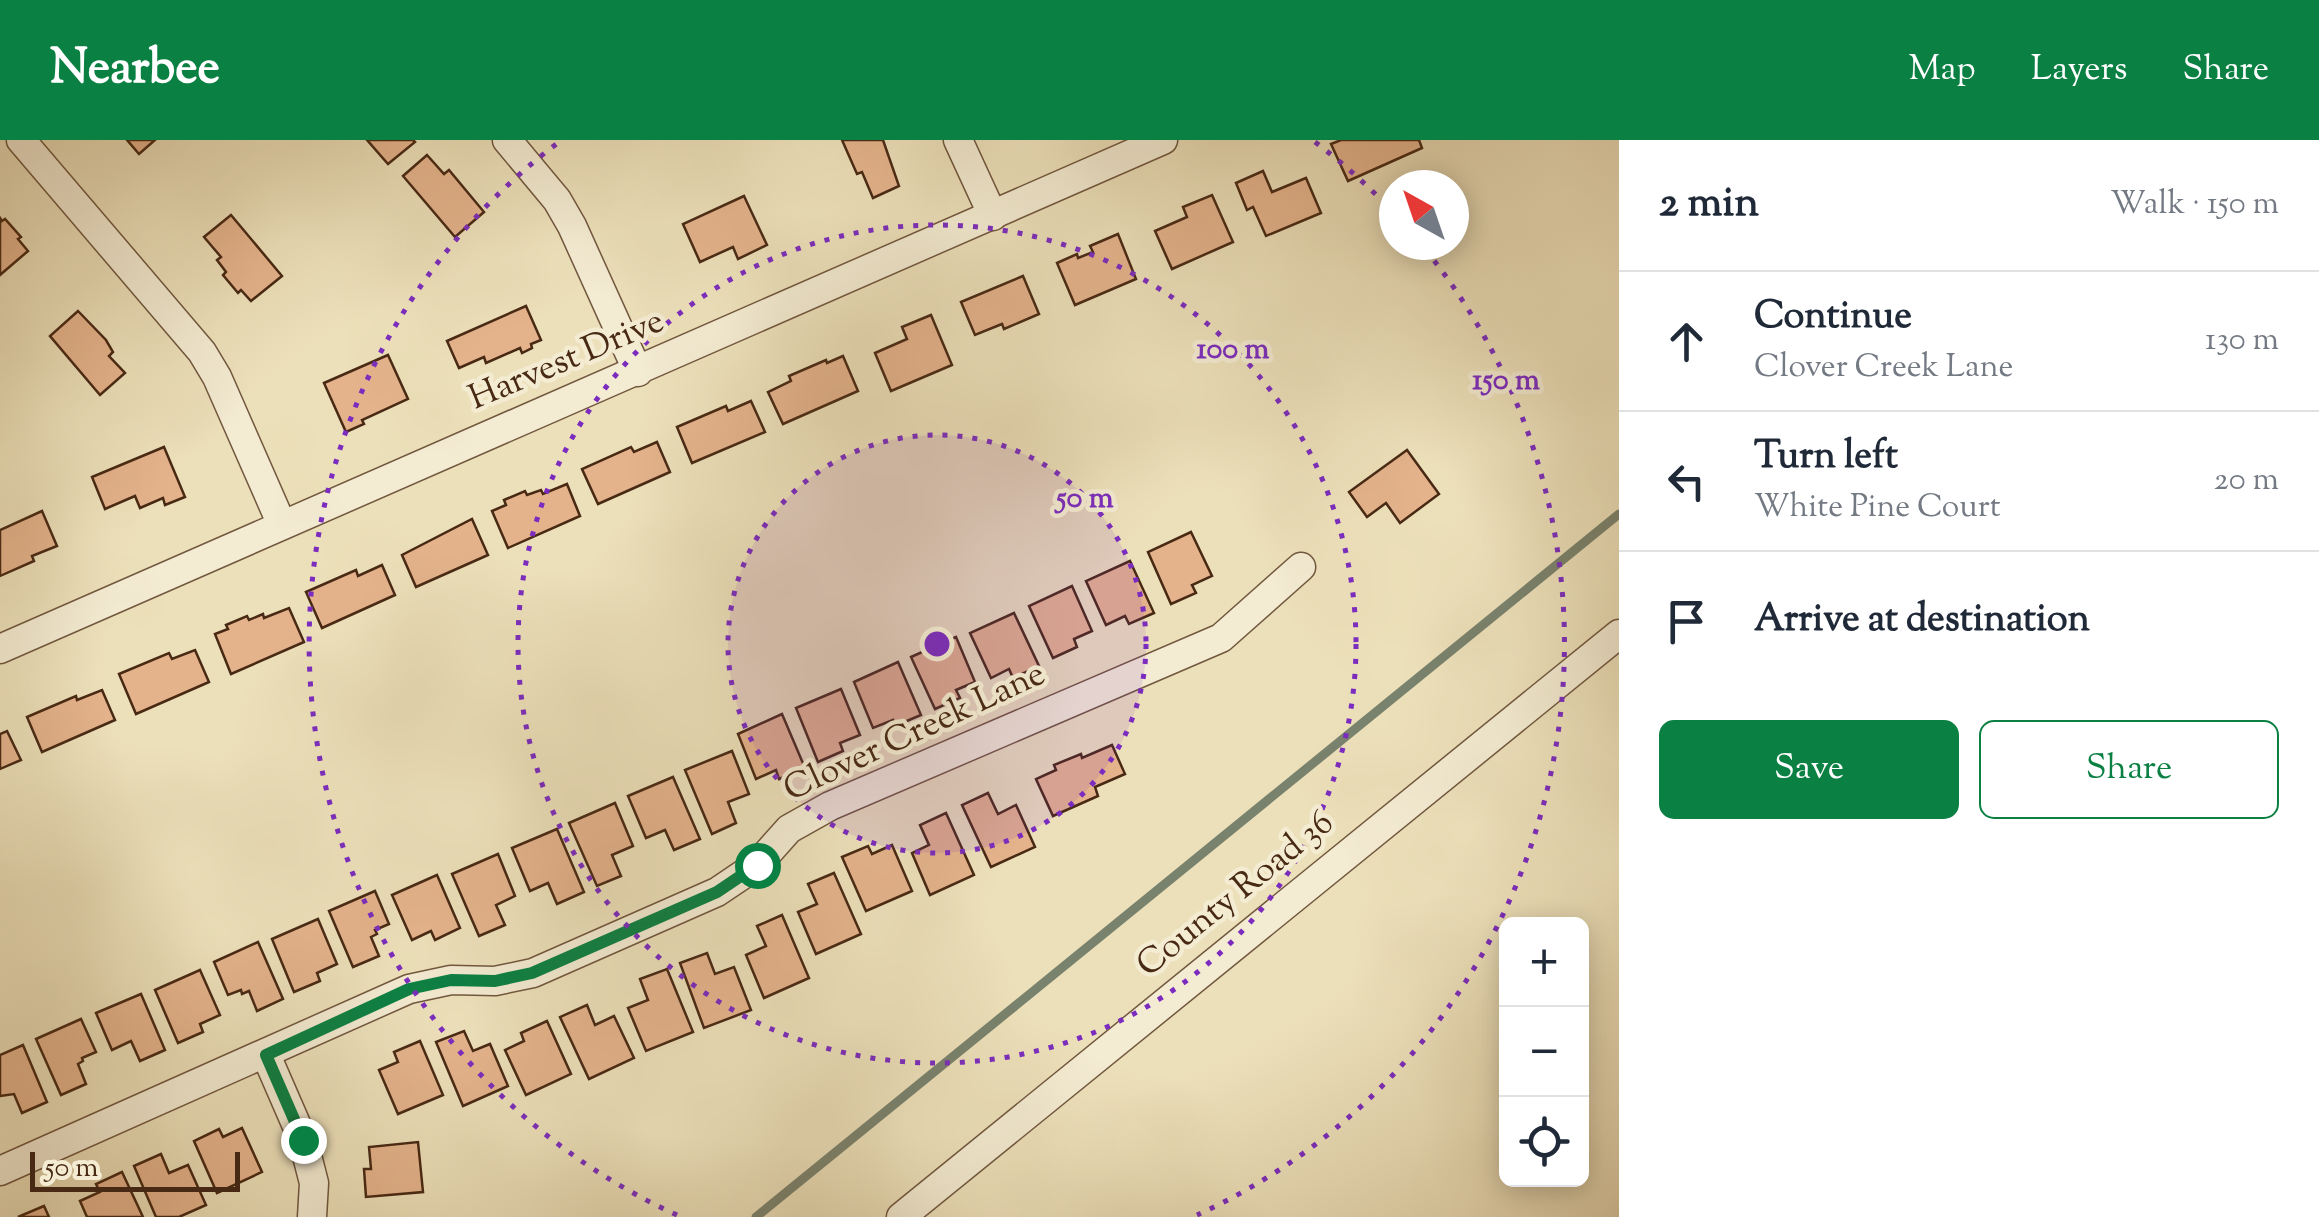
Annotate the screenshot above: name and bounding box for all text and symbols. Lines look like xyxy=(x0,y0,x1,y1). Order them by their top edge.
text: Nearbee xyxy=(50,36,220,105)
text: Map xyxy=(1908,45,1976,96)
text: Layers xyxy=(2031,45,2128,96)
text: Share xyxy=(2183,45,2269,96)
north arrow xyxy=(1379,170,1469,260)
text: 2 min xyxy=(1659,175,1759,235)
text: Walk · 150 m xyxy=(2110,182,2279,228)
text: Continue xyxy=(1754,291,1912,345)
street label: Harvest Drive xyxy=(462,297,672,425)
icon: ahead xyxy=(1659,314,1714,369)
text: 130 m xyxy=(2205,318,2279,364)
text: 100 m xyxy=(1197,329,1270,372)
text: Clover Creek Lane xyxy=(1754,345,2013,391)
text: 150 m xyxy=(1472,360,1540,403)
text: Turn left xyxy=(1754,431,1898,485)
icon: left xyxy=(1659,454,1714,509)
text: 20 m xyxy=(2214,458,2279,504)
text: 50 m xyxy=(1054,478,1114,521)
text: White Pine Court xyxy=(1754,485,2001,531)
icon: arrive xyxy=(1659,594,1714,649)
text: Arrive at destination xyxy=(1754,594,2090,648)
centre of rings xyxy=(919,626,955,662)
street label: Clover Creek Lane xyxy=(776,650,1054,816)
button: Save xyxy=(1659,720,1959,819)
button: Share xyxy=(1979,720,2279,819)
street label: County Road 36 xyxy=(1126,799,1346,991)
route start xyxy=(735,843,781,889)
map controls xyxy=(1499,917,1589,1187)
button: + xyxy=(1499,917,1589,1007)
button: − xyxy=(1499,1007,1589,1097)
button: locate xyxy=(1499,1097,1589,1187)
route end xyxy=(281,1118,327,1164)
scale bar xyxy=(30,1147,240,1192)
text: 50 m xyxy=(45,1149,99,1189)

